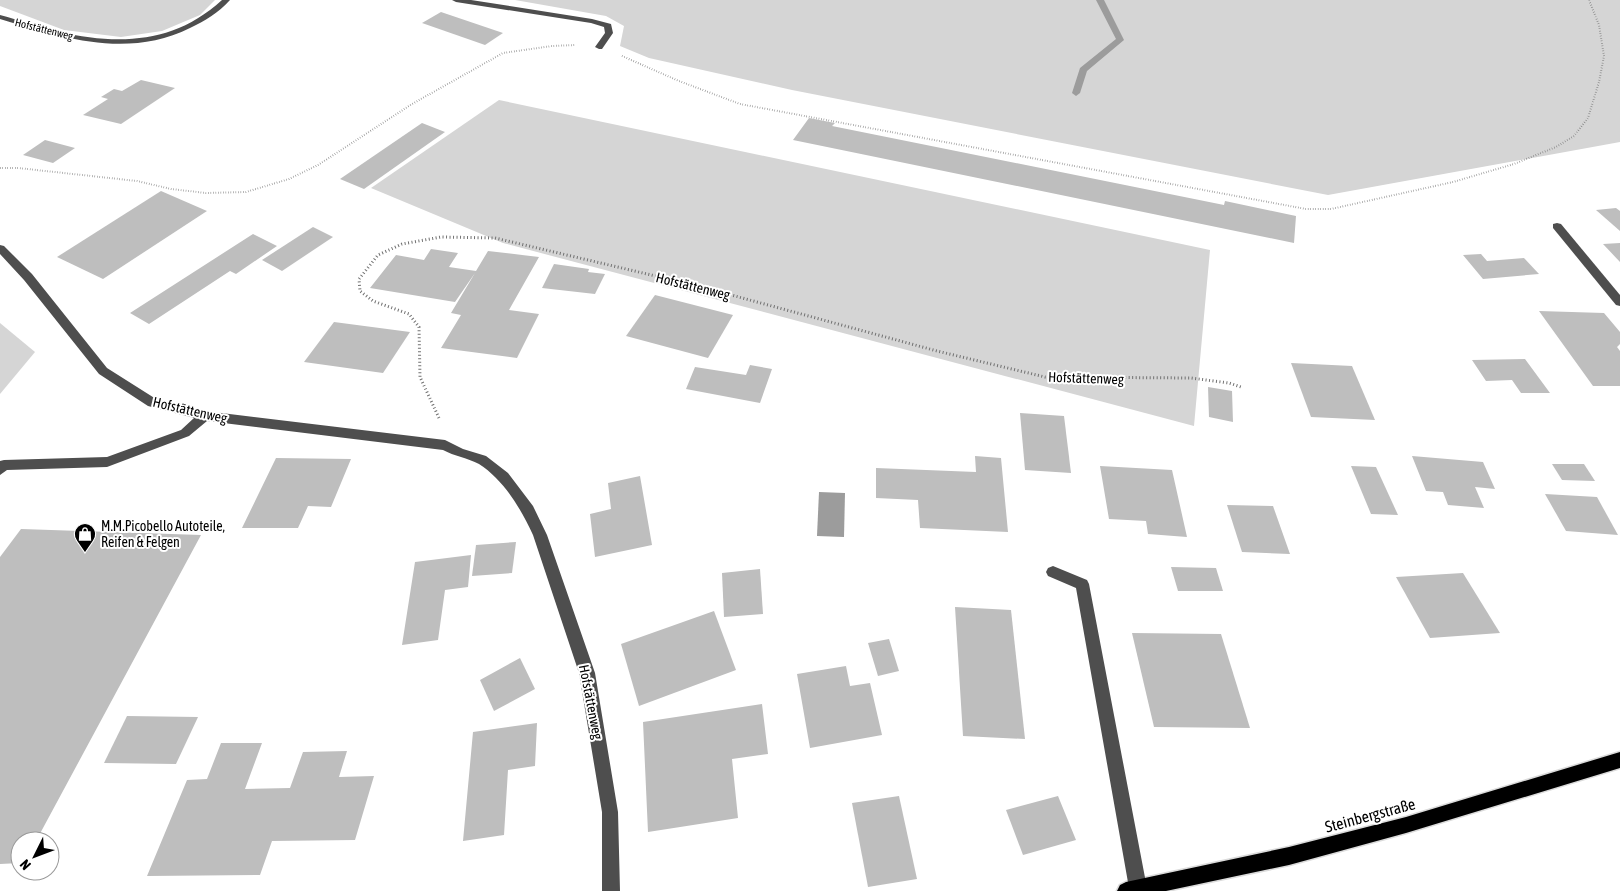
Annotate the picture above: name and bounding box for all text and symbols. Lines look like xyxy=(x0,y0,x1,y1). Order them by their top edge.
street label: Hofstättenweg xyxy=(14,16,75,42)
street label: Hofstättenweg xyxy=(654,269,732,303)
street label: Hofstättenweg xyxy=(1048,369,1124,387)
street label: Hofstättenweg xyxy=(151,394,229,426)
place label: M.M.Picobello Autoteile, Reifen & Felgen xyxy=(101,518,225,550)
shop icon: M.M.Picobello Autoteile, Reifen & Felgen xyxy=(73,522,97,553)
street label: Hofstättenweg xyxy=(576,663,606,741)
street label: Steinbergstraße xyxy=(1323,794,1417,837)
north arrow xyxy=(10,831,60,881)
text: N xyxy=(17,856,34,873)

